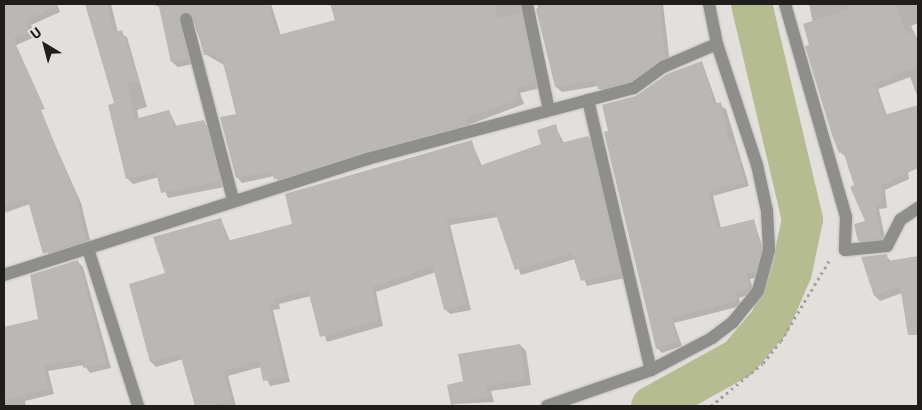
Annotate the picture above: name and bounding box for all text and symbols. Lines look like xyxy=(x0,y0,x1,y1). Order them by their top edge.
north arrow xyxy=(20,20,70,70)
text: U xyxy=(27,23,45,43)

